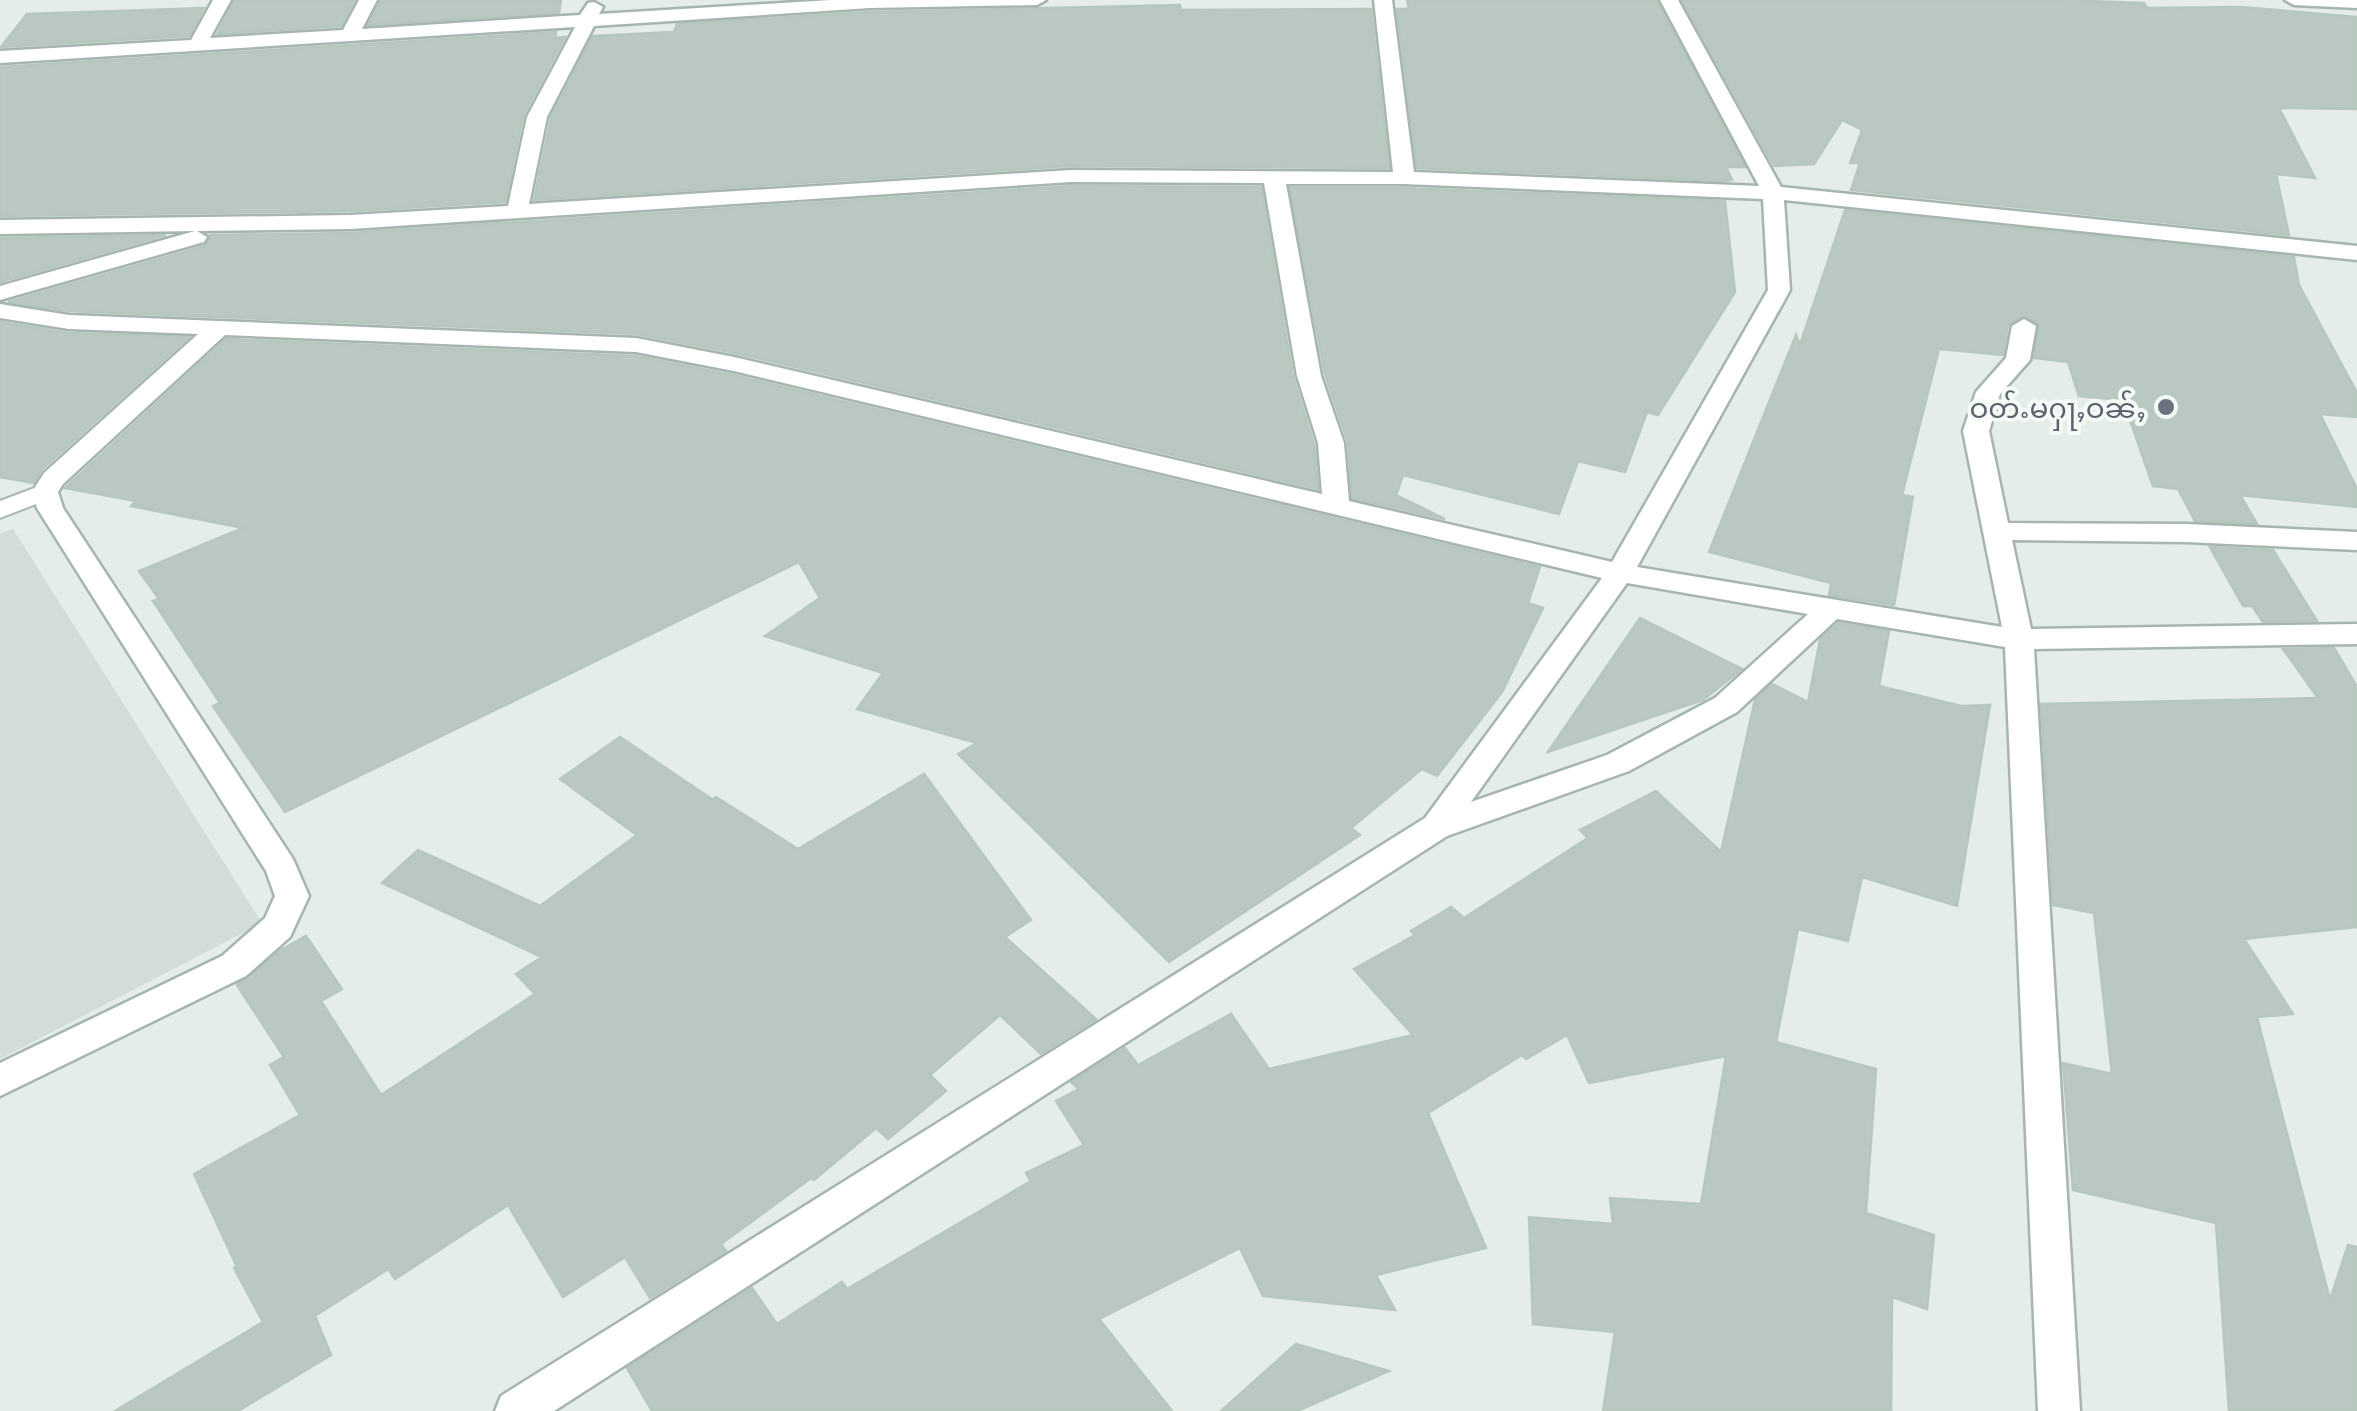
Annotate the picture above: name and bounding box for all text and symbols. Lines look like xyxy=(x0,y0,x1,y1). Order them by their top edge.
place label: ဝတ်ႉမႁႃႇဝၼ်ႇ xyxy=(1969,390,2146,431)
marker: ဝတ်ႉမႁႃႇဝၼ်ႇ xyxy=(2155,396,2177,418)

